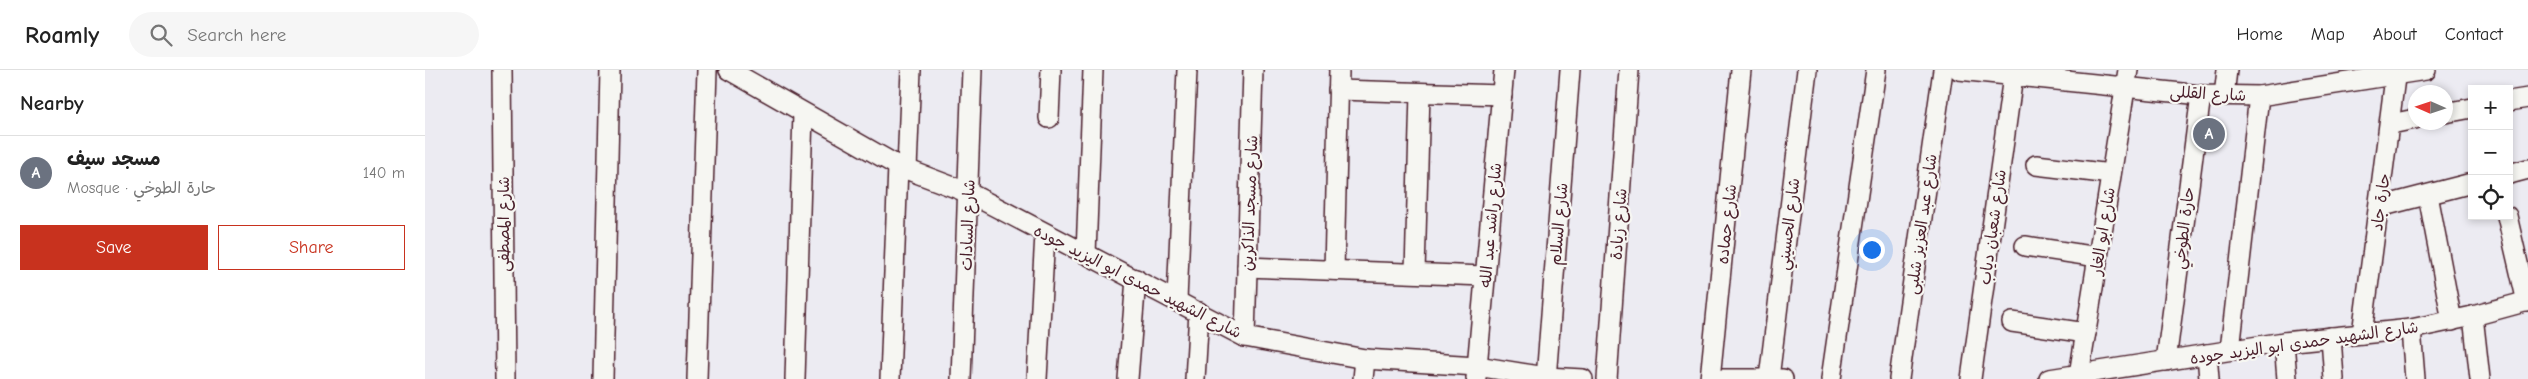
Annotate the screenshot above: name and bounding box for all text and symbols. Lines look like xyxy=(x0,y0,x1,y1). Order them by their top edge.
search box xyxy=(129,12,479,57)
text: Roamly xyxy=(25,21,99,49)
icon: search xyxy=(147,21,175,49)
text: Search here xyxy=(187,24,286,46)
text: Home xyxy=(2236,24,2283,45)
text: Map xyxy=(2311,24,2345,45)
text: About xyxy=(2373,24,2417,45)
text: Contact xyxy=(2445,24,2503,45)
street label: شارع القللى xyxy=(2169,83,2247,107)
north arrow xyxy=(2408,85,2453,130)
map controls xyxy=(2468,85,2513,220)
button: + xyxy=(2468,85,2513,130)
text: Nearby xyxy=(20,91,84,115)
pin: A xyxy=(2193,115,2225,153)
button: − xyxy=(2468,130,2513,175)
street label: شارع مسجد الذاكرين xyxy=(1239,135,1263,271)
text: مسجد سيف xyxy=(67,148,161,170)
street label: شارع عبد العزيز شلبى xyxy=(1903,153,1943,296)
street label: شارع راشد عبد الله xyxy=(1477,162,1507,288)
text: A xyxy=(32,164,40,182)
text: 140 m xyxy=(363,164,405,182)
street label: شارع شعبان دياب xyxy=(1976,168,2012,286)
street label: حارة جاد xyxy=(2368,172,2394,232)
button: locate xyxy=(2468,175,2513,220)
street label: شارع المصطفى xyxy=(495,176,515,272)
street label: شارع الحسيني xyxy=(1774,177,1809,272)
text: Mosque · حارة الطوخي xyxy=(67,179,216,197)
street label: شارع السادات xyxy=(957,179,981,271)
street label: شارع السلام xyxy=(1546,182,1575,266)
street label: شارع حماده xyxy=(1714,183,1742,265)
street label: شارع ابو الغار xyxy=(2087,186,2121,279)
street label: حارة الطوخي xyxy=(2170,186,2203,271)
street label: شارع زيادة xyxy=(1608,188,1632,261)
street label: شارع الشهيد حمدى ابو اليزيد جوده xyxy=(1030,222,1244,344)
button: Save xyxy=(20,225,208,270)
button: Share xyxy=(218,225,405,270)
your location xyxy=(1859,237,1885,263)
street label: شارع الشهيد حمدى ابو اليزيد جوده xyxy=(2189,318,2420,370)

